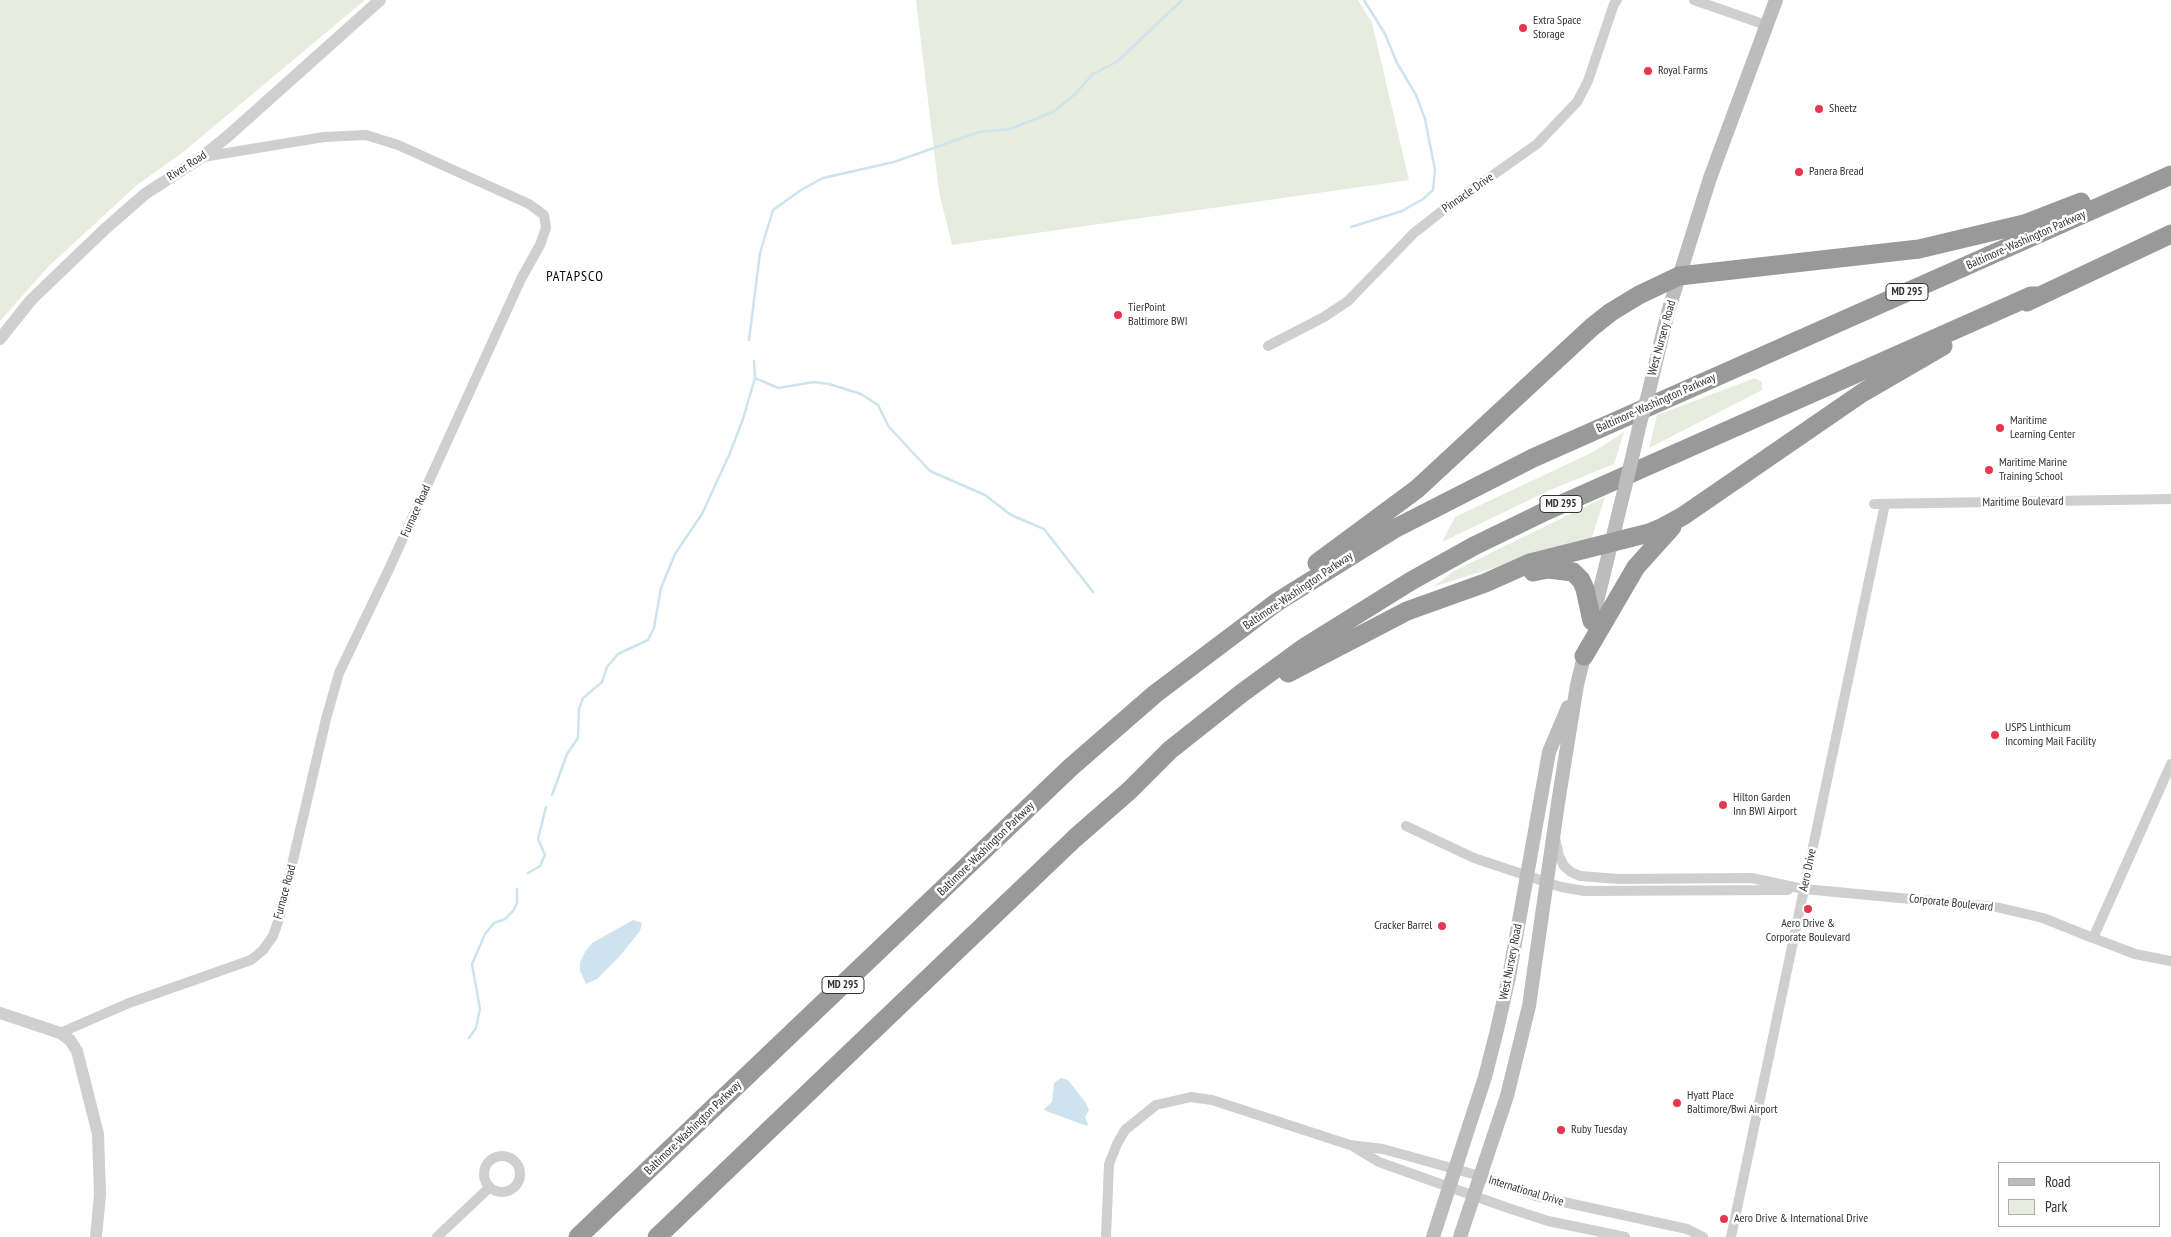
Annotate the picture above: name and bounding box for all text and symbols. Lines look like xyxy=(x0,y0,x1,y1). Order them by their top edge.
place label: Extra Space Storage xyxy=(1533,14,1581,42)
marker: Extra Space Storage xyxy=(1517,22,1529,34)
place label: Royal Farms xyxy=(1658,64,1708,78)
marker: Royal Farms xyxy=(1642,65,1654,77)
place label: Sheetz xyxy=(1829,102,1857,116)
marker: Sheetz xyxy=(1813,103,1825,115)
street label: River Road xyxy=(165,148,209,184)
place label: Panera Bread xyxy=(1809,165,1864,179)
marker: Panera Bread xyxy=(1793,166,1805,178)
street label: Pinnacle Drive xyxy=(1439,170,1497,216)
street label: Baltimore-Washington Parkway xyxy=(1964,207,2088,273)
district label: PATAPSCO xyxy=(545,269,605,285)
road number: MD 295 xyxy=(1886,284,1928,300)
street label: West Nursery Road xyxy=(1645,299,1679,377)
place label: TierPoint Baltimore BWI xyxy=(1128,301,1187,329)
marker: TierPoint Baltimore BWI xyxy=(1112,309,1124,321)
street label: Baltimore-Washington Parkway xyxy=(1594,370,1718,436)
place label: Maritime Learning Center xyxy=(2010,414,2075,442)
marker: Maritime Learning Center xyxy=(1994,422,2006,434)
place label: Maritime Marine Training School xyxy=(1999,456,2067,484)
marker: Maritime Marine Training School xyxy=(1983,464,1995,476)
street label: Furnace Road xyxy=(398,483,434,539)
street label: Maritime Boulevard xyxy=(1982,494,2064,510)
road number: MD 295 xyxy=(1540,496,1582,512)
street label: Baltimore-Washington Parkway xyxy=(1240,549,1356,633)
place label: USPS Linthicum Incoming Mail Facility xyxy=(2005,721,2096,749)
marker: USPS Linthicum Incoming Mail Facility xyxy=(1989,729,2001,741)
place label: Hilton Garden Inn BWI Airport xyxy=(1733,791,1797,819)
street label: Baltimore-Washington Parkway xyxy=(935,799,1037,899)
marker: Hilton Garden Inn BWI Airport xyxy=(1717,799,1729,811)
street label: Aero Drive xyxy=(1796,847,1820,893)
street label: Furnace Road xyxy=(271,863,299,921)
street label: Corporate Boulevard xyxy=(1908,891,1994,915)
marker: Aero Drive & Corporate Boulevard xyxy=(1802,903,1814,915)
place label: Aero Drive & Corporate Boulevard xyxy=(1766,917,1850,945)
place label: Cracker Barrel xyxy=(1374,919,1432,933)
marker: Cracker Barrel xyxy=(1436,920,1448,932)
street label: West Nursery Road xyxy=(1497,923,1525,1001)
road number: MD 295 xyxy=(822,976,864,994)
street label: Baltimore-Washington Parkway xyxy=(642,1078,744,1178)
place label: Hyatt Place Baltimore/Bwi Airport xyxy=(1687,1089,1778,1117)
marker: Hyatt Place Baltimore/Bwi Airport xyxy=(1671,1097,1683,1109)
place label: Ruby Tuesday xyxy=(1571,1123,1627,1137)
marker: Ruby Tuesday xyxy=(1555,1124,1567,1136)
legend xyxy=(1998,1162,2161,1227)
text: Road xyxy=(2045,1172,2071,1191)
street label: International Drive xyxy=(1487,1173,1565,1209)
text: Park xyxy=(2045,1197,2067,1216)
place label: Aero Drive & International Drive xyxy=(1734,1212,1868,1226)
marker: Aero Drive & International Drive xyxy=(1718,1213,1730,1225)

